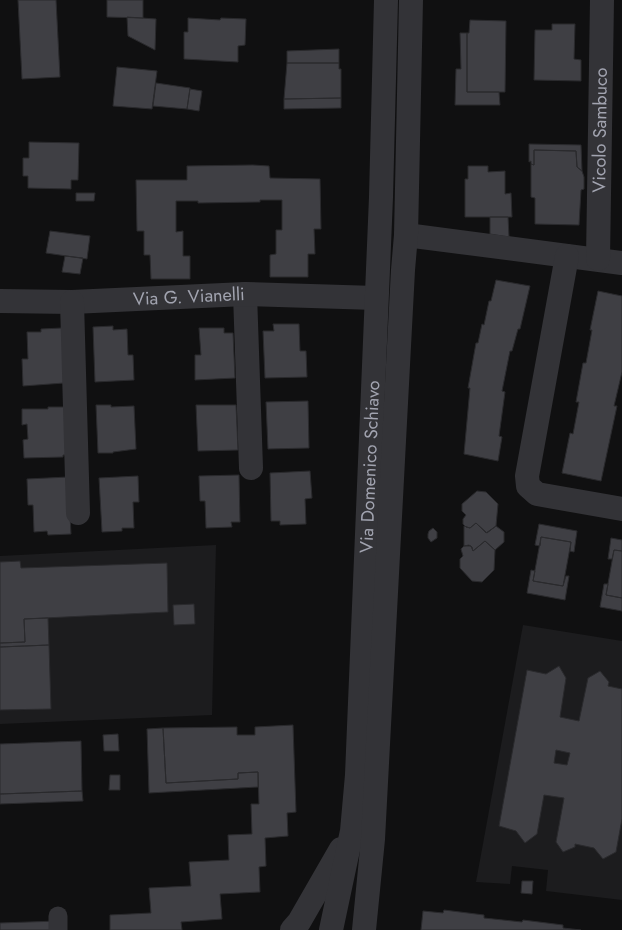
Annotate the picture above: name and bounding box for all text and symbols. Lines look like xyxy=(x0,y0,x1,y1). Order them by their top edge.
street label: Vicolo Sambuco xyxy=(586,67,614,193)
street label: Via G. Vianelli xyxy=(132,281,245,312)
street label: Via Domenico Schiavo xyxy=(353,380,386,554)

